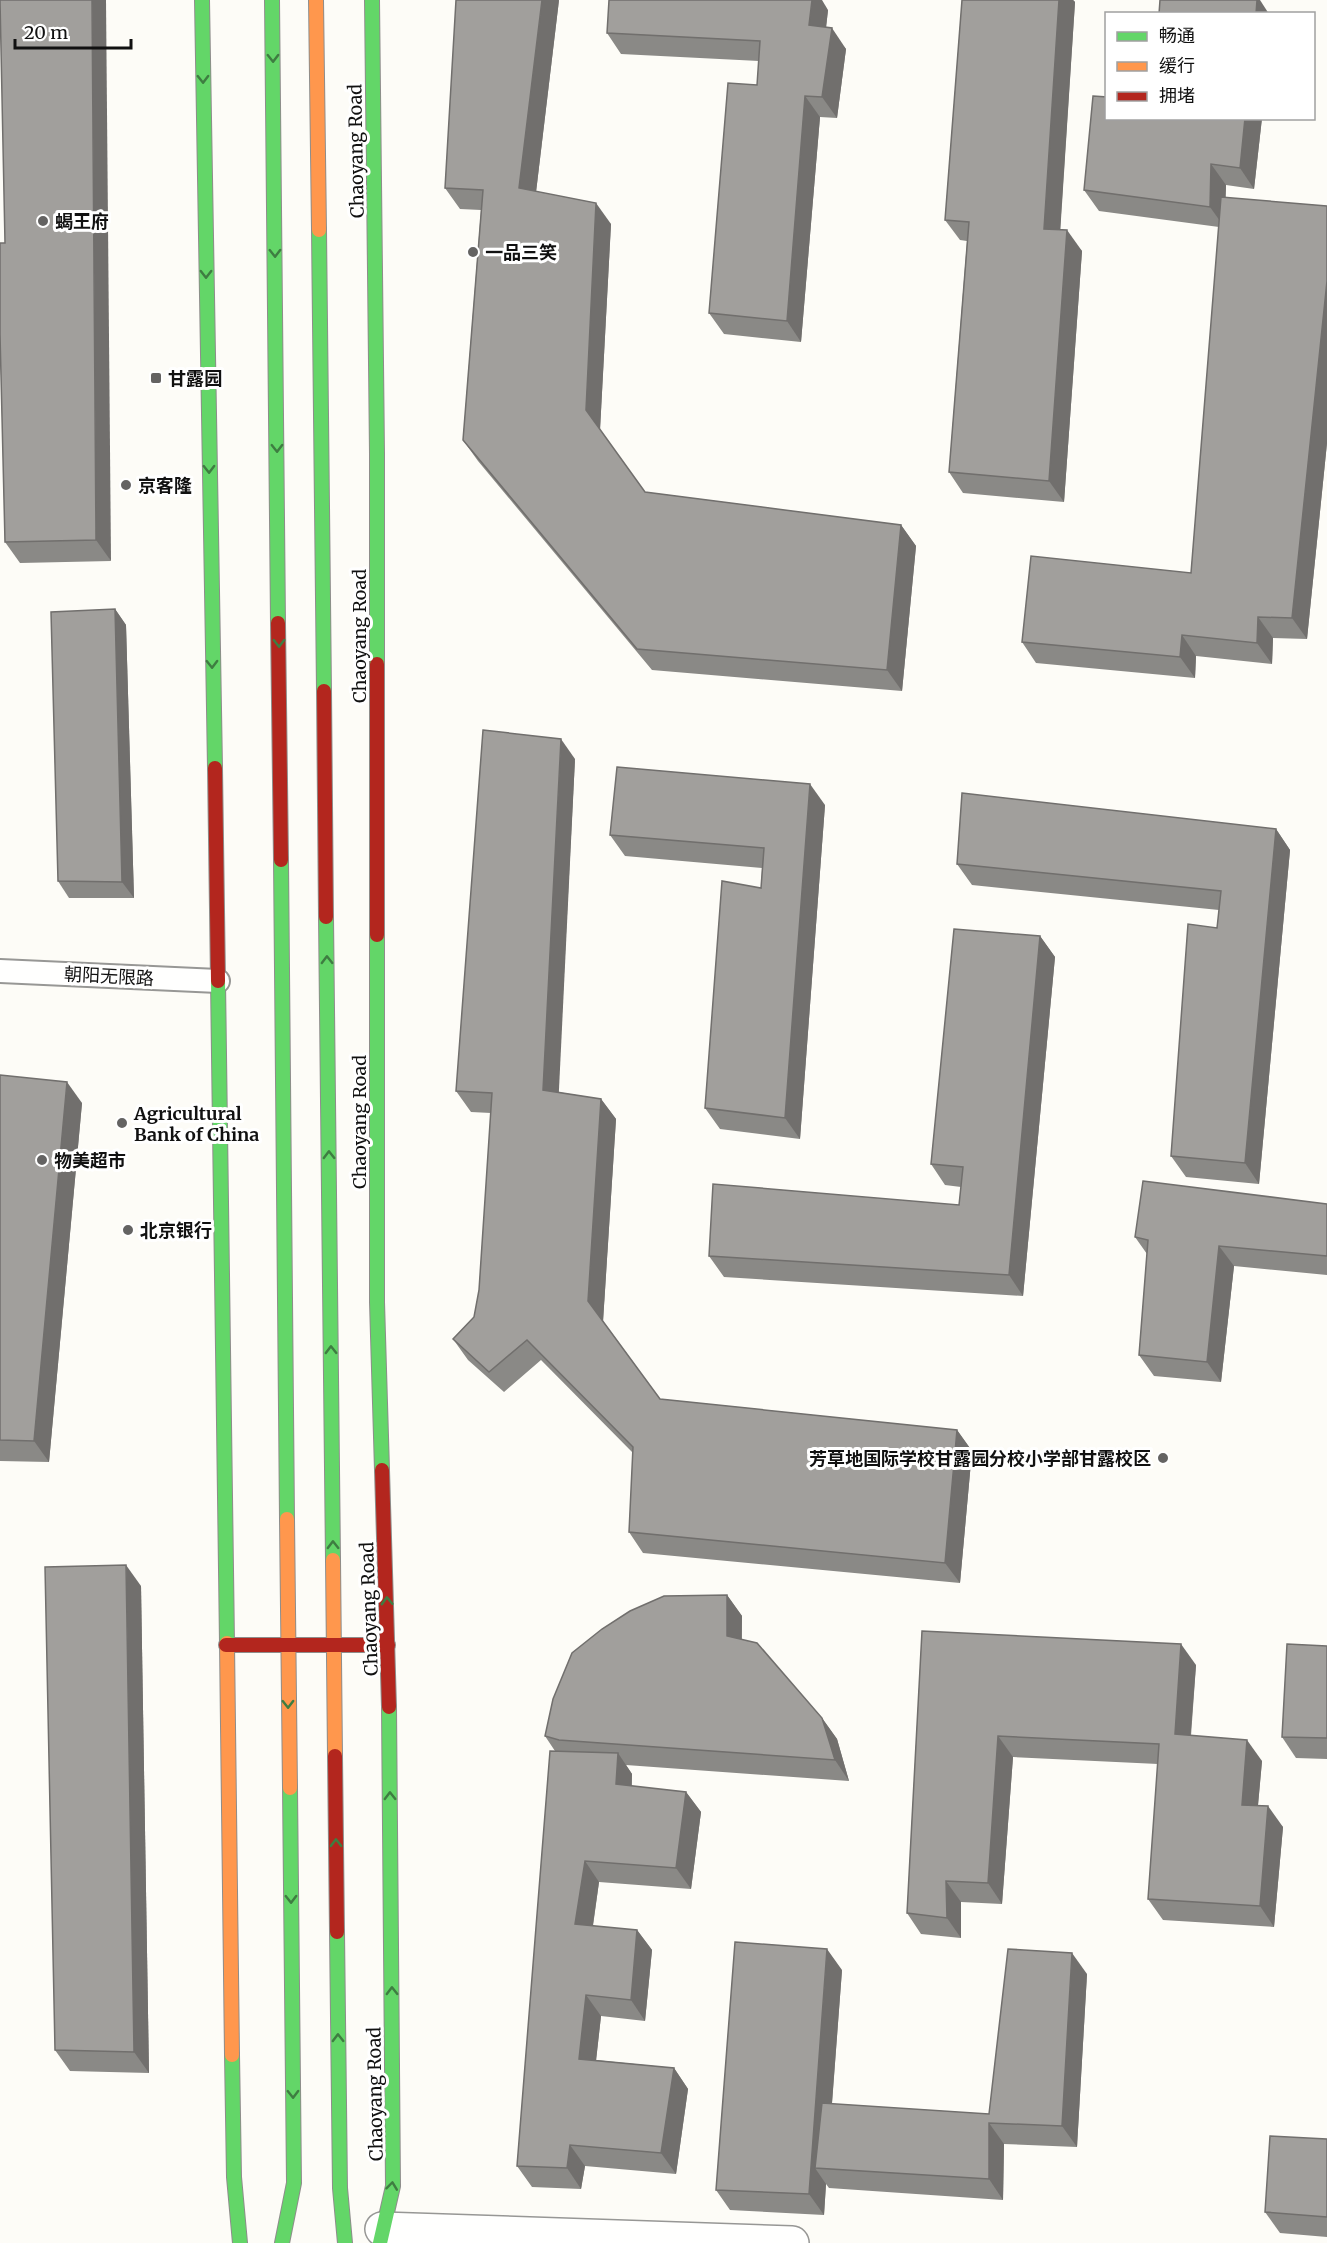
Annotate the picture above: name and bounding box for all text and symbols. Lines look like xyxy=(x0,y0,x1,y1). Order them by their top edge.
scale bar xyxy=(15,12,130,50)
legend xyxy=(1105,12,1315,120)
text: 20 m xyxy=(24,21,68,44)
text: 畅通 xyxy=(1159,24,1195,47)
one-way arrow xyxy=(266,54,279,63)
text: 缓行 xyxy=(1159,54,1195,77)
one-way arrow xyxy=(197,75,209,84)
street label: Chaoyang Road xyxy=(343,84,369,218)
text: 拥堵 xyxy=(1159,84,1195,107)
place label: 蝎王府 xyxy=(55,210,109,233)
marker: 蝎王府 xyxy=(36,214,50,228)
place label: 一品三笑 xyxy=(485,241,557,264)
marker: 一品三笑 xyxy=(466,245,480,259)
one-way arrow xyxy=(269,249,281,258)
one-way arrow xyxy=(200,270,212,279)
place label: 甘露园 xyxy=(168,367,222,390)
marker: 甘露园 xyxy=(149,371,163,385)
one-way arrow xyxy=(271,444,283,453)
one-way arrow xyxy=(202,465,215,474)
place label: 京客隆 xyxy=(138,474,192,497)
marker: 京客隆 xyxy=(119,478,133,492)
street label: Chaoyang Road xyxy=(348,569,371,703)
one-way arrow xyxy=(272,639,285,648)
one-way arrow xyxy=(206,660,218,669)
one-way arrow xyxy=(321,955,333,964)
street label: 朝阳无限路 xyxy=(63,962,155,990)
street label: Chaoyang Road xyxy=(348,1055,371,1189)
place label: Agricultural Bank of China xyxy=(133,1102,259,1146)
marker: Agricultural Bank of China xyxy=(115,1116,129,1130)
place label: 物美超市 xyxy=(54,1149,126,1172)
one-way arrow xyxy=(323,1150,335,1159)
marker: 物美超市 xyxy=(35,1153,49,1167)
place label: 北京银行 xyxy=(140,1219,212,1242)
marker: 北京银行 xyxy=(121,1223,135,1237)
one-way arrow xyxy=(325,1345,337,1354)
place label: 芳草地国际学校甘露园分校小学部甘露校区 xyxy=(809,1447,1151,1470)
marker: 芳草地国际学校甘露园分校小学部甘露校区 xyxy=(1156,1451,1170,1465)
one-way arrow xyxy=(327,1540,339,1549)
street label: Chaoyang Road xyxy=(355,1541,383,1676)
one-way arrow xyxy=(380,1597,393,1606)
one-way arrow xyxy=(282,1699,294,1708)
one-way arrow xyxy=(384,1792,396,1801)
one-way arrow xyxy=(330,1838,342,1847)
one-way arrow xyxy=(284,1894,297,1903)
one-way arrow xyxy=(385,1987,398,1996)
street label: Chaoyang Road xyxy=(362,2027,388,2161)
one-way arrow xyxy=(332,2033,345,2042)
one-way arrow xyxy=(287,2089,299,2098)
one-way arrow xyxy=(385,2181,398,2191)

